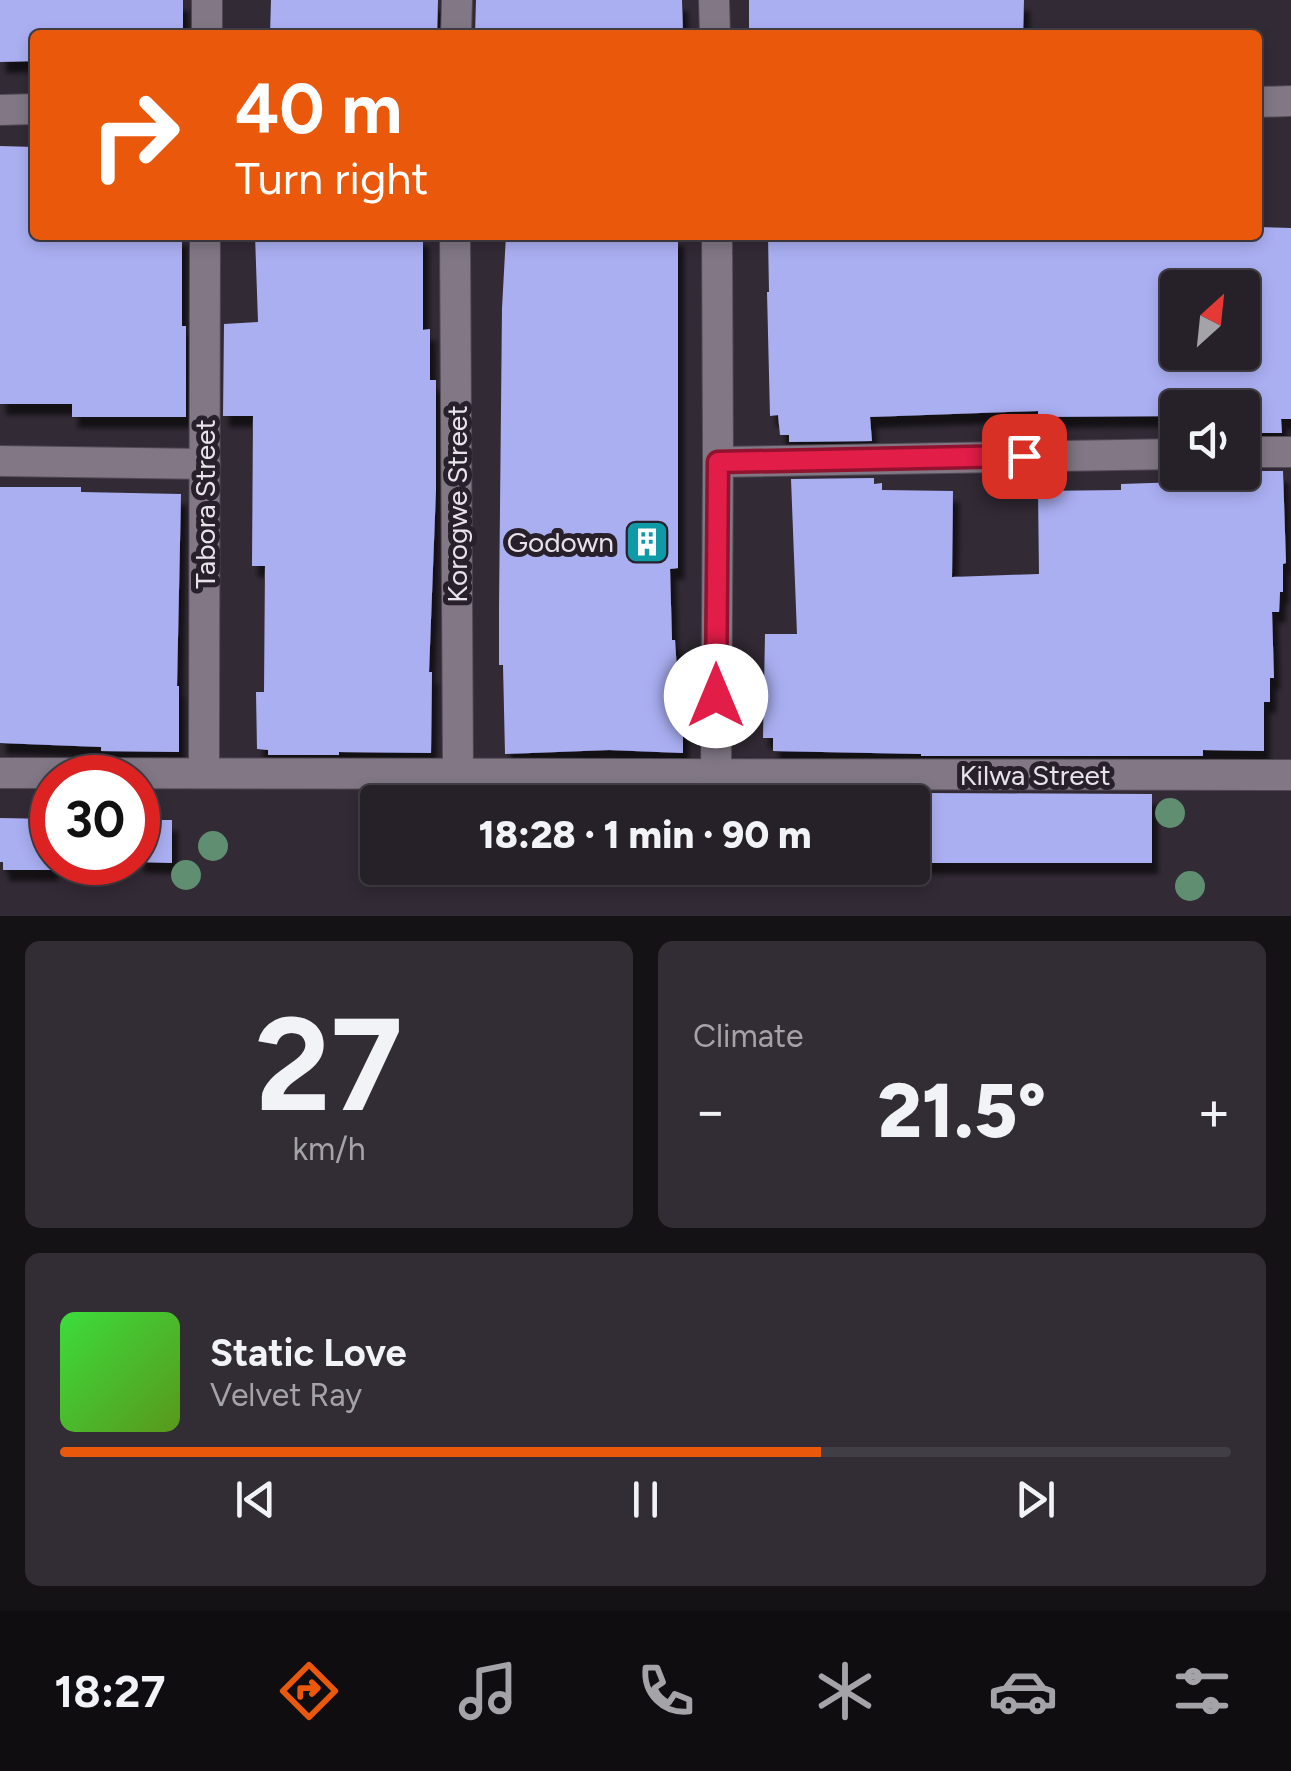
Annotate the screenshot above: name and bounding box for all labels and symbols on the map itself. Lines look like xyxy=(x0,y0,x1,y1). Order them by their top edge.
north arrow xyxy=(1160,270,1260,370)
street label: Korogwe Street xyxy=(440,405,474,603)
pin xyxy=(982,414,1067,499)
street label: Tabora Street xyxy=(188,419,222,589)
building icon: Godown xyxy=(624,519,670,565)
place label: Godown xyxy=(507,525,614,559)
position arrow xyxy=(664,644,768,748)
speed limit sign: 30 xyxy=(30,755,160,885)
street label: Kilwa Street xyxy=(960,758,1110,792)

